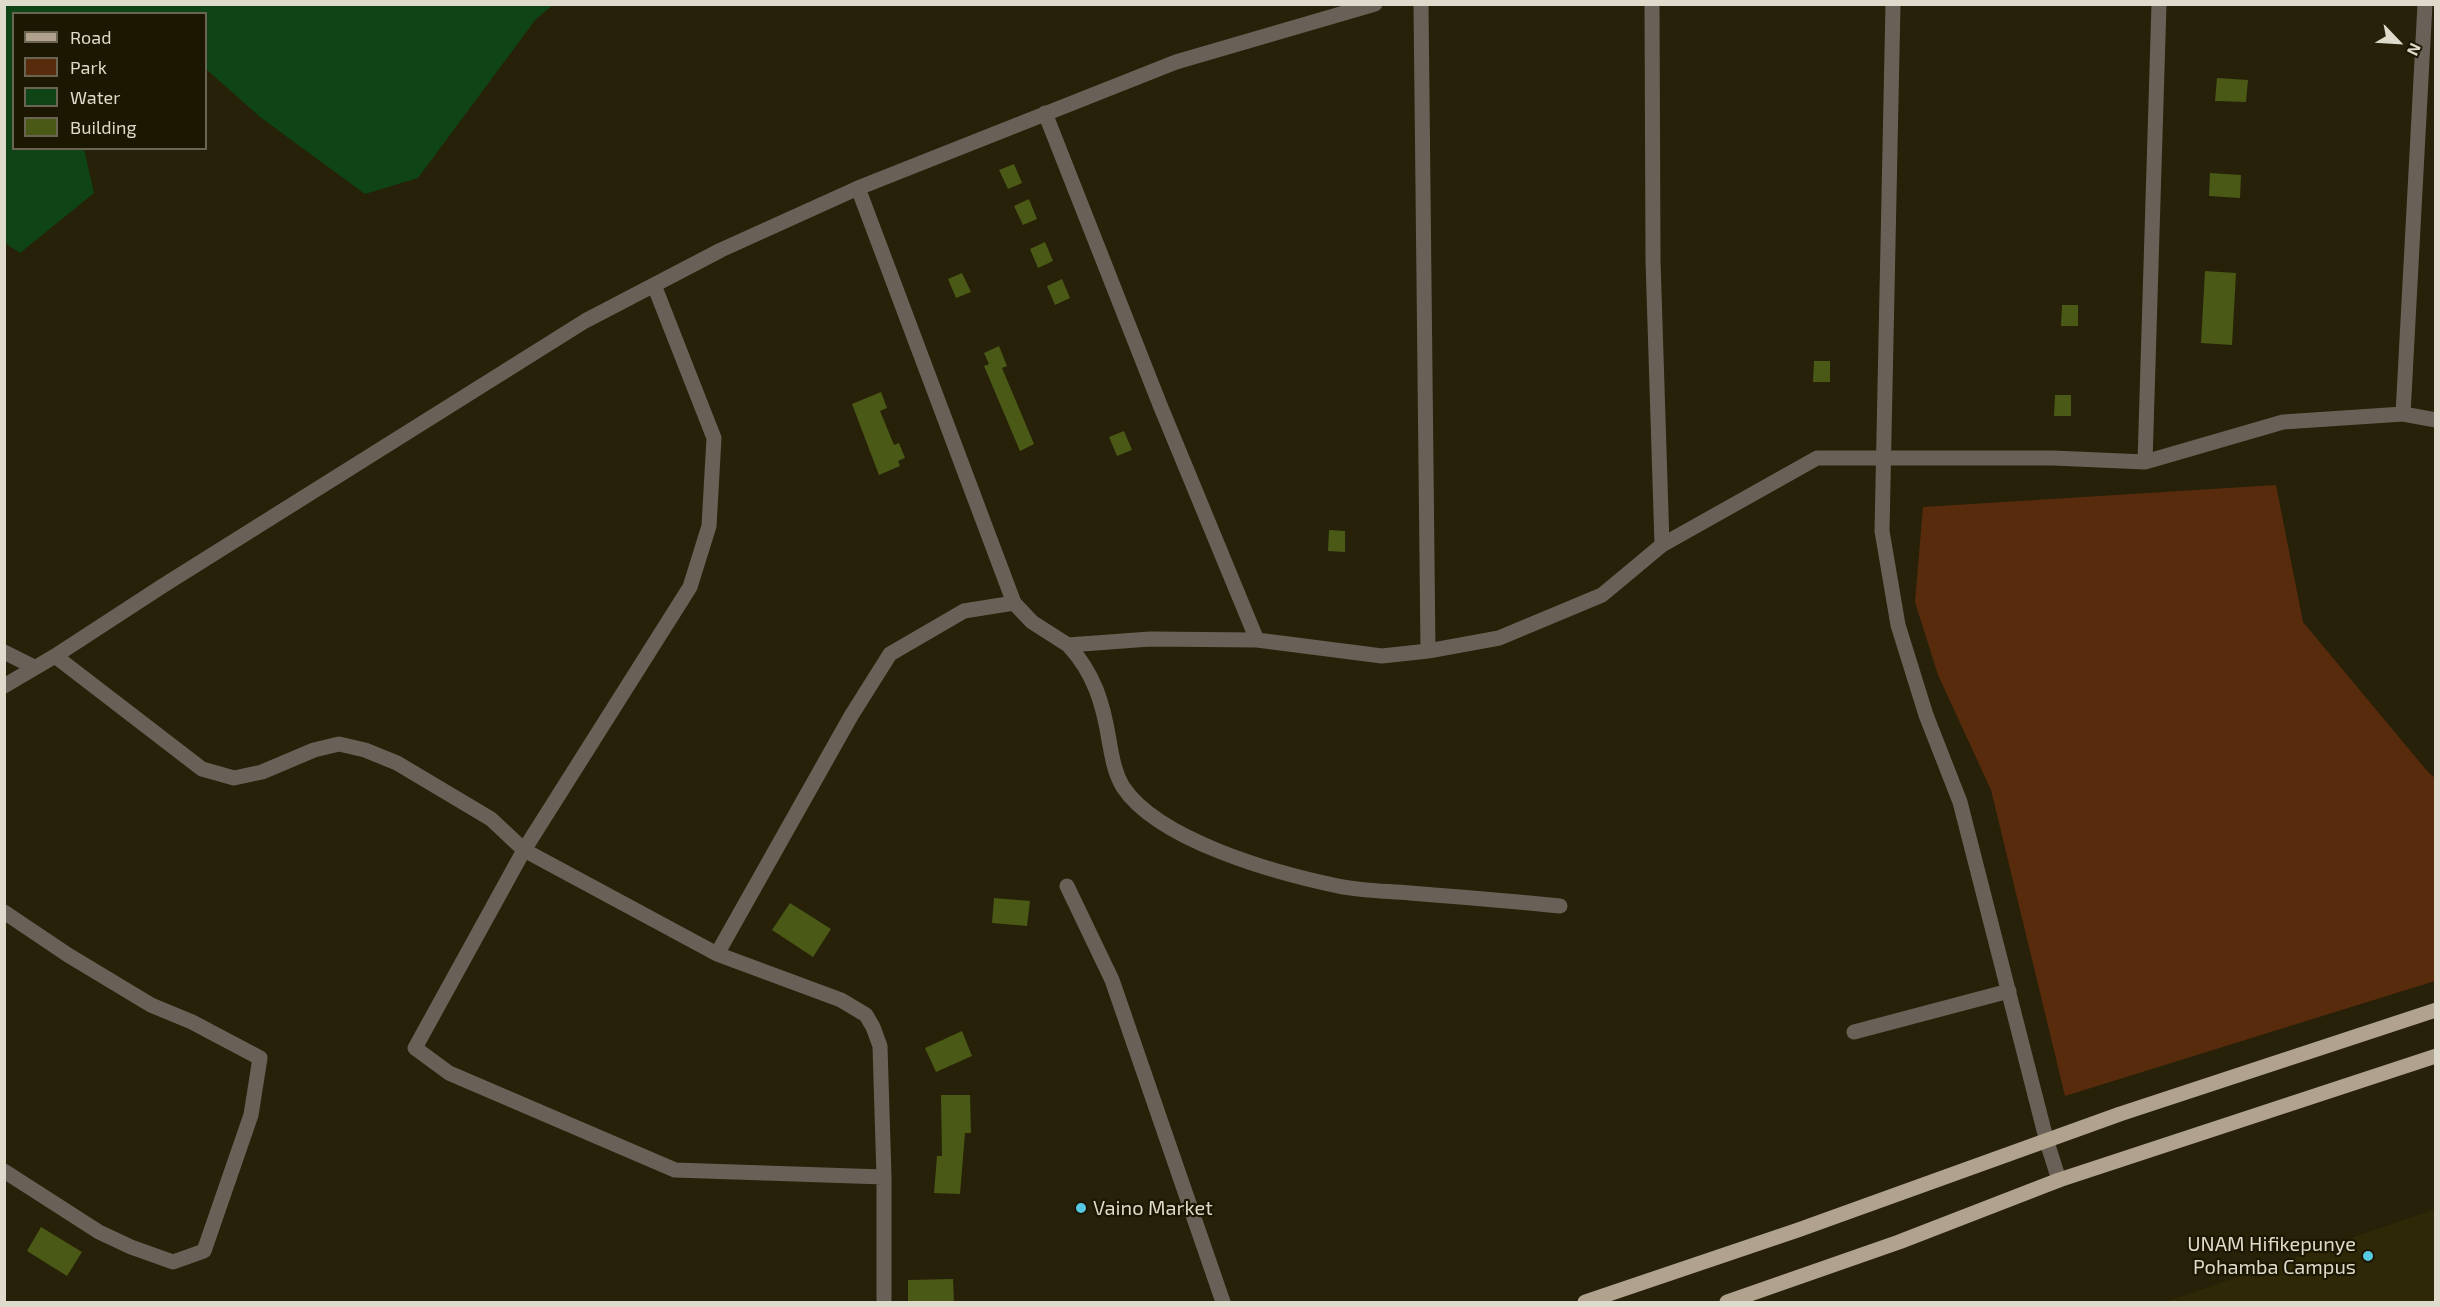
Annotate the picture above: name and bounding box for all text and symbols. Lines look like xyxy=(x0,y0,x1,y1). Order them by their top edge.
legend xyxy=(12,12,207,150)
north arrow xyxy=(2368,12,2428,72)
text: Road xyxy=(70,26,111,48)
text: N xyxy=(2404,41,2426,59)
text: Park xyxy=(70,56,107,78)
text: Water xyxy=(70,86,120,108)
text: Building xyxy=(70,116,137,138)
place label: Vaino Market xyxy=(1093,1196,1213,1220)
marker: Vaino Market xyxy=(1074,1201,1088,1215)
place label: UNAM Hifikepunye Pohamba Campus xyxy=(2187,1232,2356,1279)
marker: UNAM Hifikepunye Pohamba Campus xyxy=(2361,1249,2375,1263)

